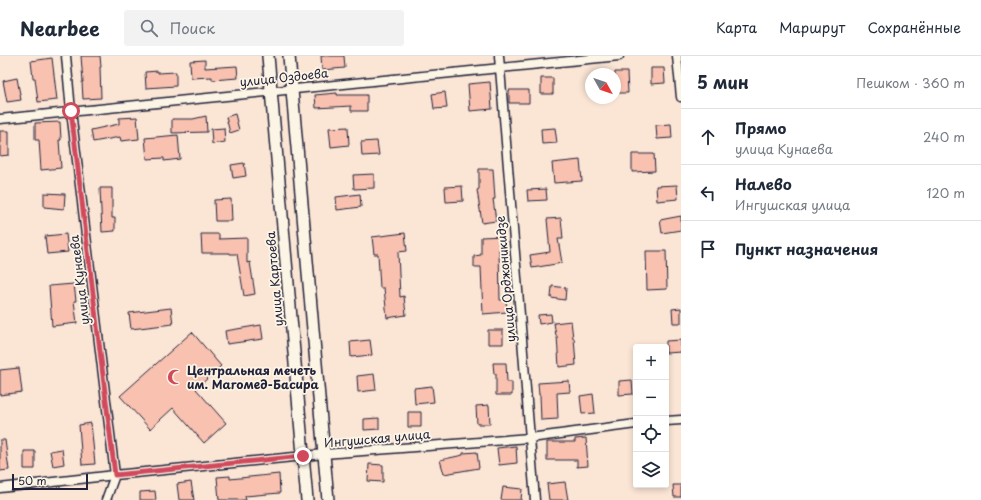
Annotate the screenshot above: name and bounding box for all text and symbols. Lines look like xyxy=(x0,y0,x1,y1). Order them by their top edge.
search box xyxy=(124,10,404,46)
text: Nearbee xyxy=(20,14,100,42)
text: Поиск xyxy=(170,16,215,39)
icon: search xyxy=(138,17,160,39)
text: Карта xyxy=(716,17,757,38)
text: Маршрут xyxy=(779,17,845,38)
text: Сохранённые xyxy=(867,17,961,38)
street label: улица Оздоева xyxy=(239,63,330,91)
north arrow xyxy=(585,68,621,104)
text: 5 мин xyxy=(697,69,749,95)
text: Пешком · 360 m xyxy=(856,73,965,92)
route start xyxy=(62,102,80,120)
text: Прямо xyxy=(735,116,786,139)
icon: ahead xyxy=(697,126,719,148)
text: 240 m xyxy=(923,127,965,146)
text: улица Кунаева xyxy=(735,139,833,158)
text: Налево xyxy=(735,172,792,195)
icon: left xyxy=(697,182,719,204)
text: 120 m xyxy=(926,183,965,202)
text: Ингушская улица xyxy=(735,195,850,214)
street label: улица Орджоникидзе xyxy=(490,215,519,343)
street label: улица Картоева xyxy=(261,230,287,327)
street label: улица Кунаева xyxy=(65,234,93,326)
text: Пункт назначения xyxy=(735,237,878,260)
icon: arrive xyxy=(697,238,719,260)
map controls xyxy=(633,344,669,488)
button: + xyxy=(633,344,669,380)
place label: Центральная мечеть им. Магомед-Басира xyxy=(187,361,320,393)
mosque icon: Центральная мечеть им. Магомед-Басира xyxy=(166,368,184,386)
button: − xyxy=(633,380,669,416)
button: locate xyxy=(633,416,669,452)
street label: Ингушская улица xyxy=(323,424,431,452)
route end xyxy=(294,447,312,465)
button: layers xyxy=(633,452,669,488)
scale bar xyxy=(12,472,88,491)
text: 50 m xyxy=(18,472,47,489)

